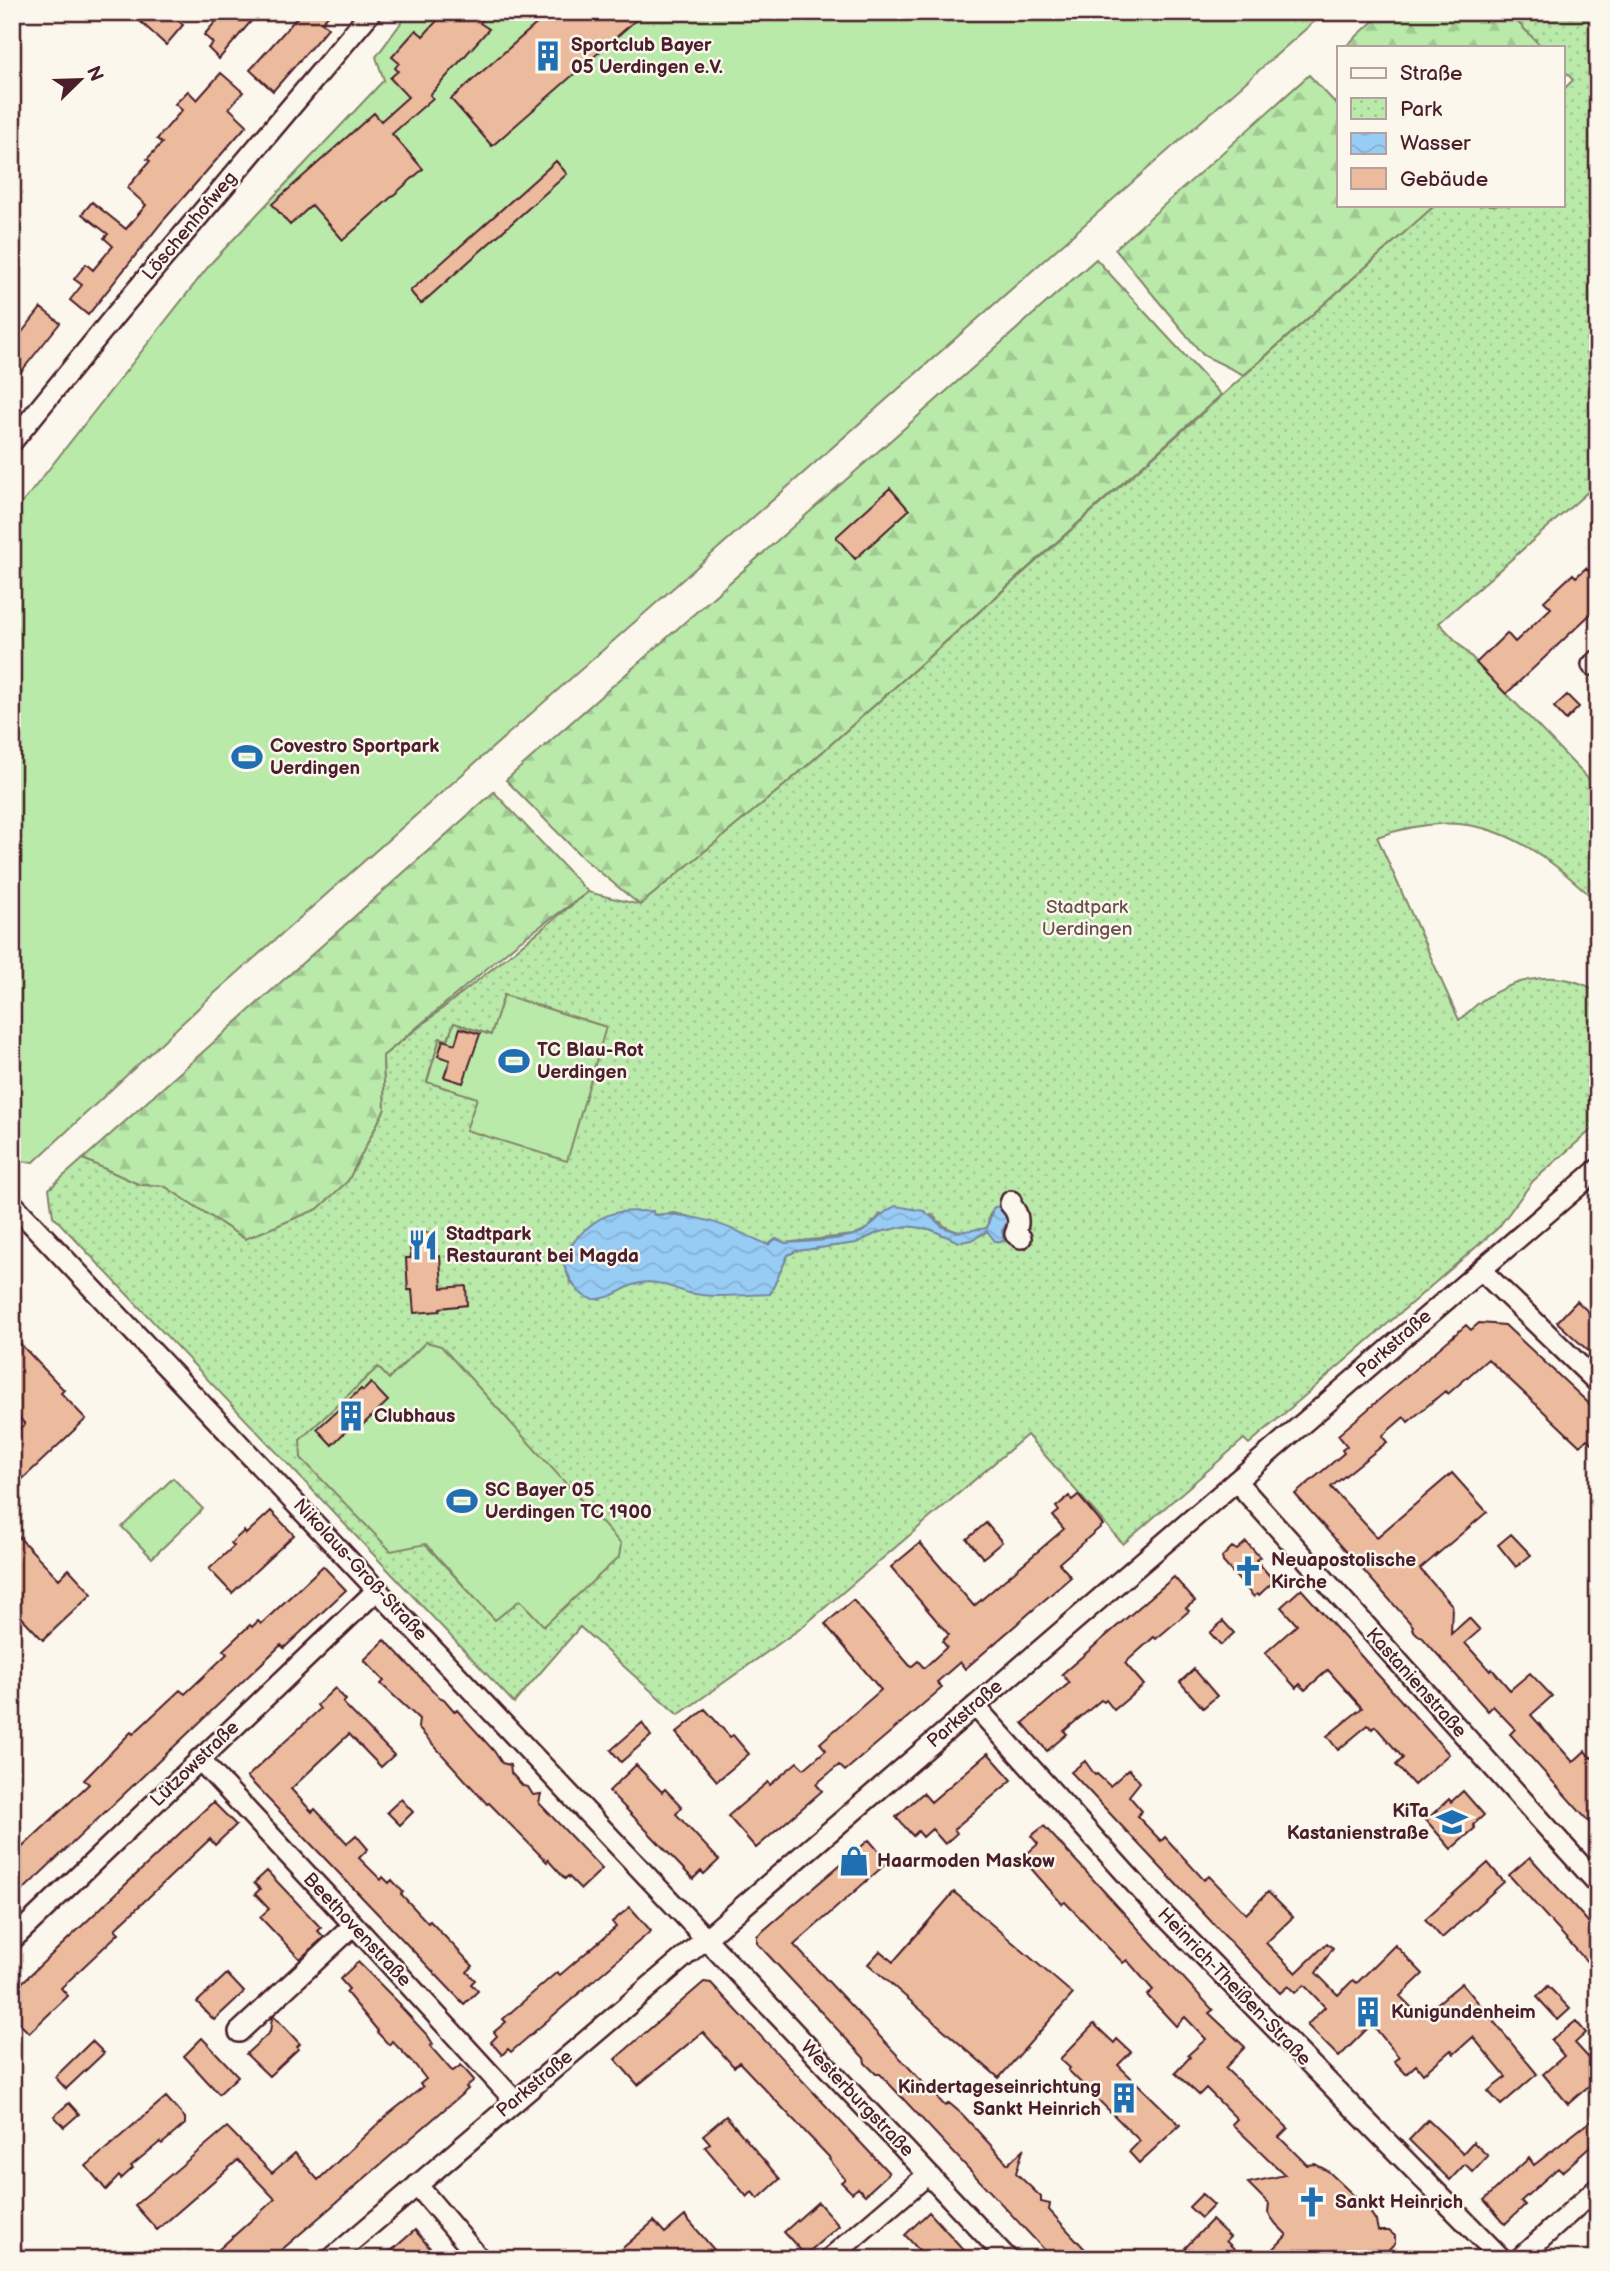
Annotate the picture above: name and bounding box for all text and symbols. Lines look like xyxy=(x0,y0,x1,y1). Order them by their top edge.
place label: Sportclub Bayer 05 Uerdingen e.V. xyxy=(571,34,723,79)
building icon: Sportclub Bayer 05 Uerdingen e.V. xyxy=(531,39,565,73)
north arrow xyxy=(46,46,116,116)
legend xyxy=(1337,46,1564,206)
text: Straße xyxy=(1400,61,1462,86)
text: N xyxy=(81,63,108,85)
text: Park xyxy=(1400,97,1443,122)
text: Wasser xyxy=(1400,131,1471,156)
street label: Löschenhofweg xyxy=(138,167,242,285)
text: Gebäude xyxy=(1400,167,1488,192)
place label: Covestro Sportpark Uerdingen xyxy=(270,735,439,780)
sports icon: Covestro Sportpark Uerdingen xyxy=(230,740,264,774)
park label: Stadtpark Uerdingen xyxy=(1042,896,1132,941)
place label: TC Blau-Rot Uerdingen xyxy=(537,1039,644,1084)
sports icon: TC Blau-Rot Uerdingen xyxy=(497,1044,531,1078)
place label: Stadtpark Restaurant bei Magda xyxy=(446,1223,639,1268)
restaurant icon: Stadtpark Restaurant bei Magda xyxy=(406,1228,440,1262)
street label: Parkstraße xyxy=(1352,1305,1436,1383)
building icon: Clubhaus xyxy=(334,1399,368,1433)
place label: Clubhaus xyxy=(374,1405,455,1428)
place label: SC Bayer 05 Uerdingen TC 1900 xyxy=(485,1479,652,1524)
sports icon: SC Bayer 05 Uerdingen TC 1900 xyxy=(445,1484,479,1518)
street label: Nikolaus-Groß-Straße xyxy=(288,1494,432,1646)
place label: Neuapostolische Kirche xyxy=(1271,1549,1416,1594)
church icon: Neuapostolische Kirche xyxy=(1231,1554,1265,1588)
street label: Kastanienstraße xyxy=(1361,1623,1471,1743)
street label: Parkstraße xyxy=(923,1675,1007,1753)
street label: Lützowstraße xyxy=(146,1716,244,1812)
place label: KiTa Kastanienstraße xyxy=(1287,1800,1429,1845)
school or university icon: KiTa Kastanienstraße xyxy=(1435,1805,1469,1839)
shop icon: Haarmoden Maskow xyxy=(837,1844,871,1878)
place label: Haarmoden Maskow xyxy=(877,1850,1055,1873)
street label: Beethovenstraße xyxy=(298,1868,416,1992)
street label: Heinrich-Theißen-Straße xyxy=(1153,1903,1315,2071)
building icon: Kunigundenheim xyxy=(1351,1995,1385,2029)
place label: Kunigundenheim xyxy=(1391,2001,1536,2024)
street label: Westerburgstraße xyxy=(796,2036,918,2162)
street label: Parkstraße xyxy=(492,2045,578,2123)
place label: Kindertageseinrichtung Sankt Heinrich xyxy=(898,2076,1101,2121)
building icon: Kindertageseinrichtung Sankt Heinrich xyxy=(1107,2081,1141,2115)
church icon: Sankt Heinrich xyxy=(1295,2185,1329,2219)
place label: Sankt Heinrich xyxy=(1335,2191,1463,2214)

